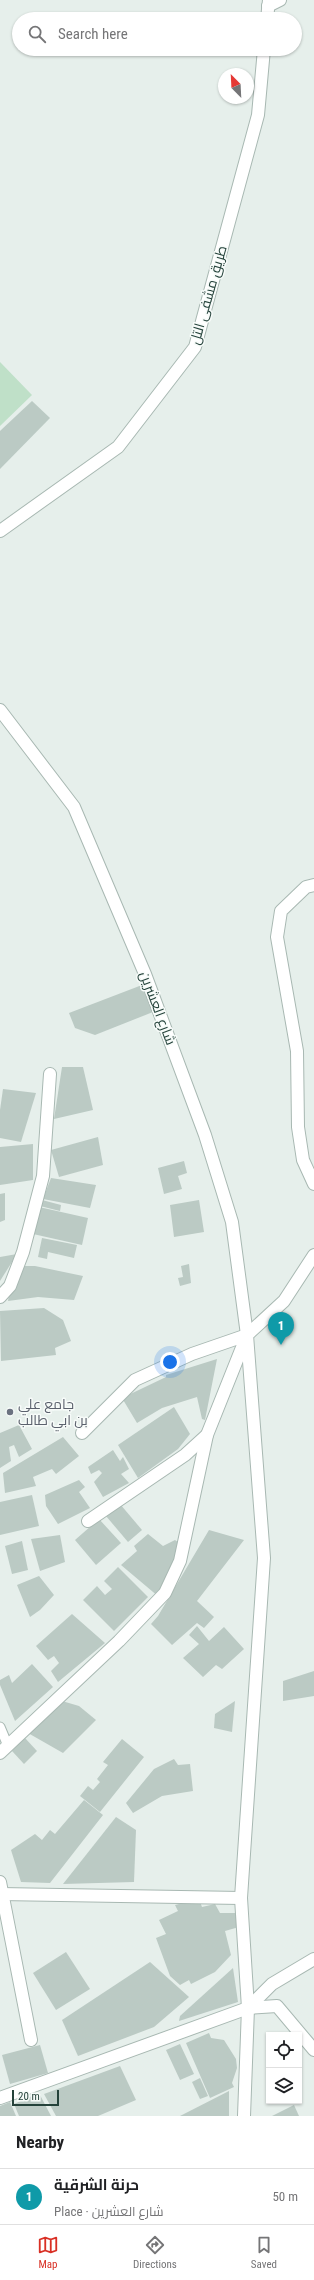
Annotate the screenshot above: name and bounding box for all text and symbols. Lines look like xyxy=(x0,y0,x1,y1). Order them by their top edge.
search box xyxy=(12,12,302,56)
icon: search xyxy=(26,23,48,45)
text: Search here xyxy=(58,25,128,43)
north arrow xyxy=(218,68,254,104)
street label: طريق مشفى التل xyxy=(186,244,231,347)
street label: شارع العشرين xyxy=(136,969,179,1047)
pin: 1 xyxy=(268,1312,294,1345)
your location xyxy=(160,1352,180,1372)
place label: جامع علي بن ابي طالب xyxy=(18,1396,88,1432)
marker: جامع علي بن ابي طالب xyxy=(5,1407,15,1417)
map controls xyxy=(266,2032,302,2104)
button: locate xyxy=(266,2032,302,2068)
button: layers xyxy=(266,2068,302,2104)
scale bar xyxy=(12,2088,59,2107)
text: 20 m xyxy=(18,2090,40,2103)
text: Nearby xyxy=(16,2132,64,2152)
text: حرنة الشرقية xyxy=(54,2176,139,2194)
text: 1 xyxy=(26,2189,32,2204)
text: 50 m xyxy=(272,2189,298,2204)
text: Place · شارع العشرين xyxy=(54,2204,164,2219)
tab: Map xyxy=(37,2234,59,2271)
tab: Directions xyxy=(133,2234,177,2271)
tab: Saved xyxy=(251,2234,277,2271)

